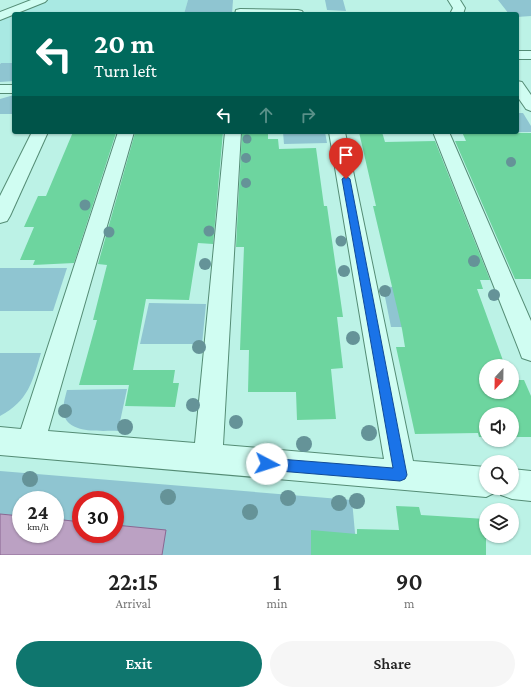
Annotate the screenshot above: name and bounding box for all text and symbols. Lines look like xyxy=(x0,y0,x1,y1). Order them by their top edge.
icon: left xyxy=(28,28,80,80)
text: 20 m xyxy=(94,28,154,59)
text: Turn left xyxy=(94,61,157,81)
icon: left xyxy=(213,104,235,126)
icon: ahead xyxy=(255,104,277,126)
icon: right xyxy=(297,104,319,126)
pin xyxy=(329,138,363,179)
icon: arrive xyxy=(335,144,357,166)
north arrow xyxy=(479,359,519,399)
map controls xyxy=(479,359,519,543)
button: sound xyxy=(479,407,519,447)
position arrow xyxy=(246,443,288,485)
button: search xyxy=(479,455,519,495)
speed limit sign: 30 xyxy=(72,491,124,543)
text: 24 xyxy=(28,501,48,523)
button: layers xyxy=(479,503,519,543)
text: km/h xyxy=(27,521,49,532)
text: 22:15 xyxy=(108,568,158,595)
text: 1 xyxy=(273,568,281,595)
text: 90 xyxy=(396,568,423,595)
text: Arrival xyxy=(116,596,151,611)
text: min xyxy=(267,596,287,611)
text: m xyxy=(404,596,414,611)
button: Exit xyxy=(16,641,262,687)
button: Share xyxy=(270,641,515,687)

